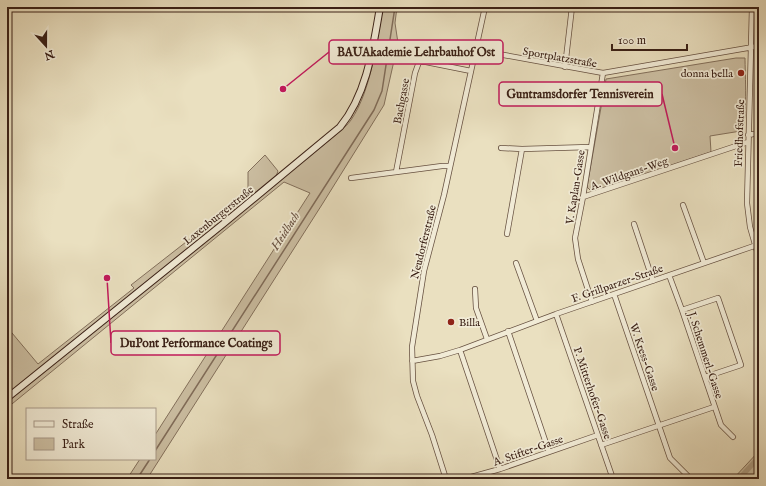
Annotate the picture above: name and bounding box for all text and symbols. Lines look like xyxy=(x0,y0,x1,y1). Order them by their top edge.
north arrow xyxy=(26,26,66,66)
scale bar xyxy=(612,26,687,52)
text: 100 m xyxy=(618,33,646,48)
callout: BAUAkademie Lehrbauhof Ost xyxy=(329,40,503,64)
text: BAUAkademie Lehrbauhof Ost xyxy=(337,45,496,60)
street label: Sportplatzstraße xyxy=(522,45,598,71)
text: N xyxy=(42,46,57,63)
place label: donna bella xyxy=(681,67,733,81)
marker: donna bella xyxy=(736,68,746,78)
street label: Bachgasse xyxy=(391,77,413,125)
callout: Guntramsdorfer Tennisverein xyxy=(499,82,662,106)
text: Guntramsdorfer Tennisverein xyxy=(506,87,654,102)
street label: Friedhofstraße xyxy=(732,99,748,167)
street label: V. Kaplan-Gasse xyxy=(563,149,589,226)
street label: A. Wildgans-Weg xyxy=(588,154,671,194)
street label: Laxenburgerstraße xyxy=(181,183,257,248)
street label: Neudorferstraße xyxy=(408,204,440,281)
water label: Heidbach xyxy=(267,210,303,254)
street label: F. Grillparzer-Straße xyxy=(570,262,665,306)
street label: J. Schemmerl-Gasse xyxy=(684,308,726,401)
place label: Billa xyxy=(459,316,480,330)
marker: Billa xyxy=(446,317,456,327)
street label: W. Kress-Gasse xyxy=(626,322,662,393)
callout: DuPont Performance Coatings xyxy=(111,331,280,355)
text: DuPont Performance Coatings xyxy=(120,336,273,352)
street label: P. Mitterhofer-Gasse xyxy=(570,345,614,441)
legend xyxy=(26,408,156,460)
text: Straße xyxy=(62,417,94,432)
street label: A. Stifter-Gasse xyxy=(491,432,565,470)
text: Park xyxy=(62,437,85,452)

